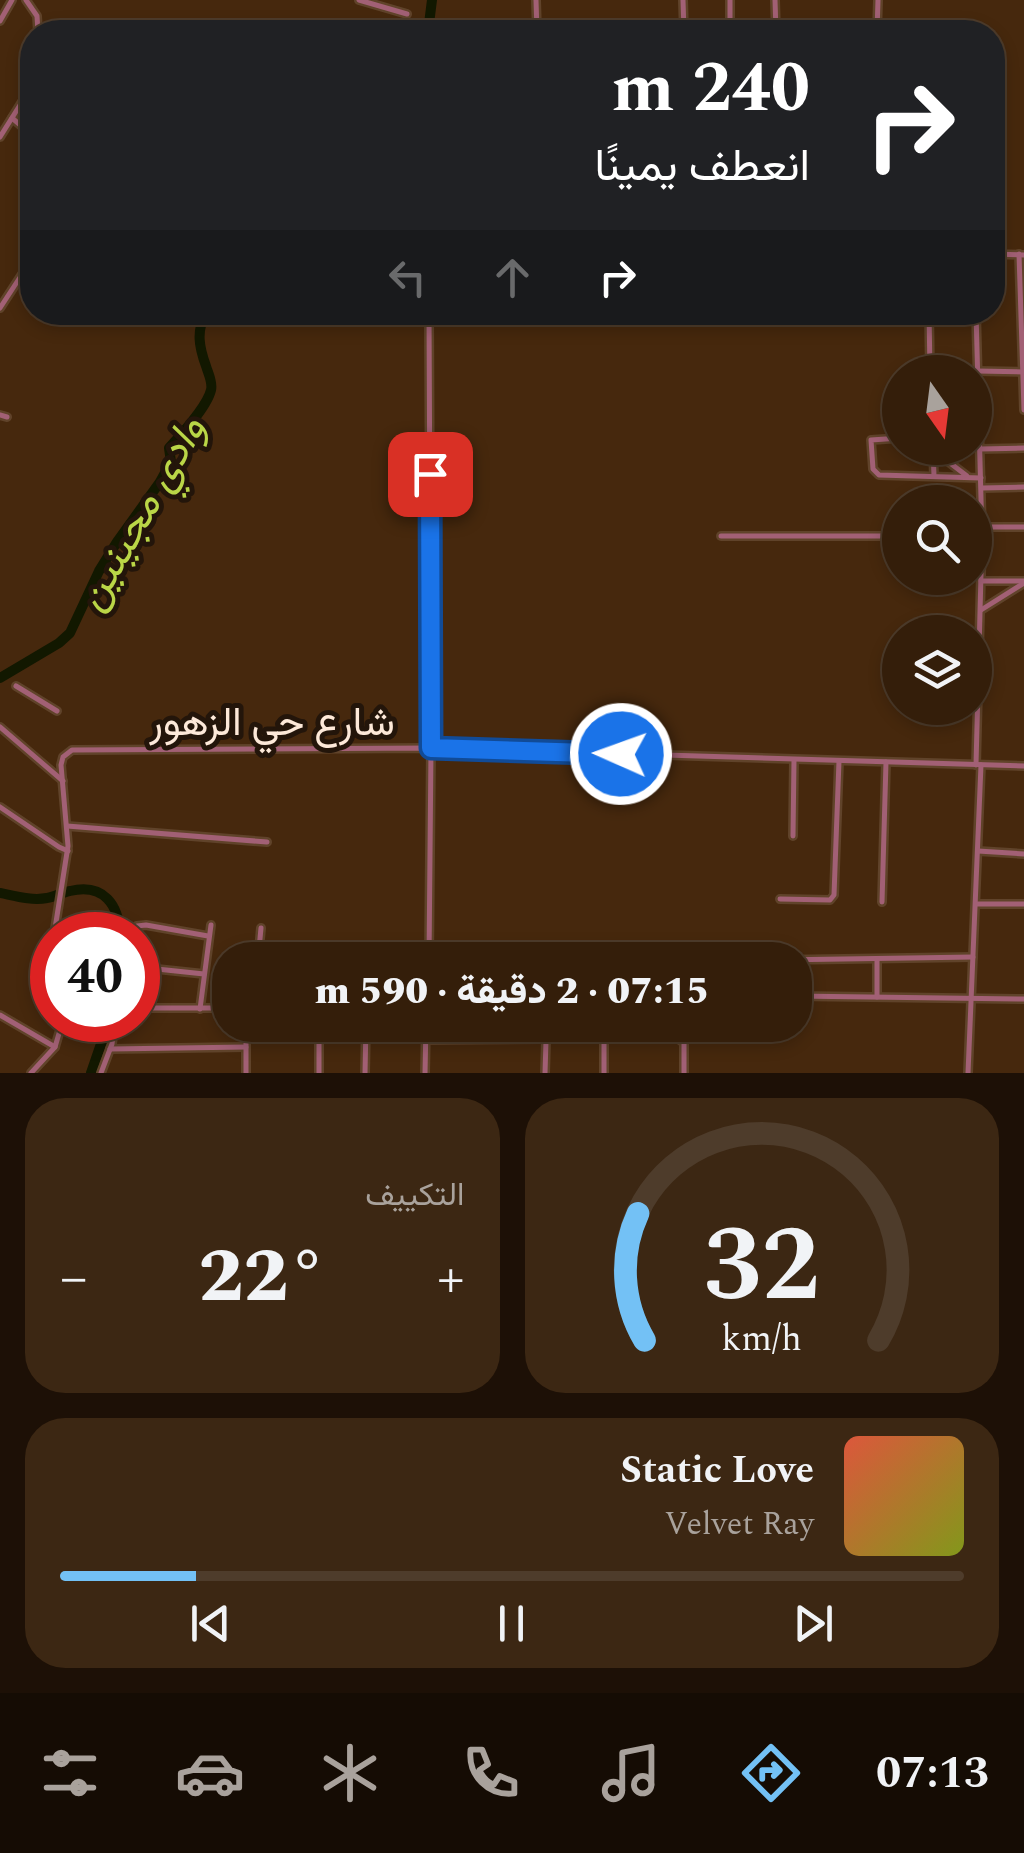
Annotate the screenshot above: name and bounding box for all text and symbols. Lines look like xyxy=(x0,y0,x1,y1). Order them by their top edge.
text: 240 m xyxy=(612,36,810,142)
icon: right xyxy=(845,60,975,190)
text: انعطف يمينًا xyxy=(594,132,810,201)
icon: left xyxy=(380,250,435,305)
icon: ahead xyxy=(485,250,540,305)
icon: right xyxy=(590,250,645,305)
north arrow xyxy=(882,355,992,465)
map controls xyxy=(882,355,992,725)
water label: وادي مجينين xyxy=(60,404,222,622)
pin xyxy=(388,432,473,517)
icon: arrive xyxy=(403,447,458,502)
button: search xyxy=(882,485,992,595)
button: layers xyxy=(882,615,992,725)
street label: شارع حي الزهور xyxy=(148,693,395,754)
position arrow xyxy=(569,702,673,806)
speed limit sign: 40 xyxy=(30,912,160,1042)
text: 07:15 · 2 دقيقة · 590 m xyxy=(315,963,709,1021)
text: التكييف xyxy=(365,1171,465,1220)
text: 32 xyxy=(703,1188,820,1346)
text: 22° xyxy=(198,1221,326,1335)
text: − xyxy=(60,1237,88,1320)
text: + xyxy=(437,1237,464,1320)
text: km/h xyxy=(722,1312,802,1367)
text: Static Love xyxy=(620,1442,814,1500)
text: Velvet Ray xyxy=(665,1500,814,1549)
icon: previous xyxy=(183,1596,238,1651)
icon: pause xyxy=(484,1596,539,1651)
icon: next xyxy=(786,1596,841,1651)
icon: filters xyxy=(35,1738,105,1808)
icon: car xyxy=(175,1738,245,1808)
icon: climate xyxy=(315,1738,385,1808)
icon: phone xyxy=(456,1738,526,1808)
icon: music xyxy=(596,1738,666,1808)
icon: directions xyxy=(736,1738,806,1808)
text: 07:13 xyxy=(876,1739,989,1808)

